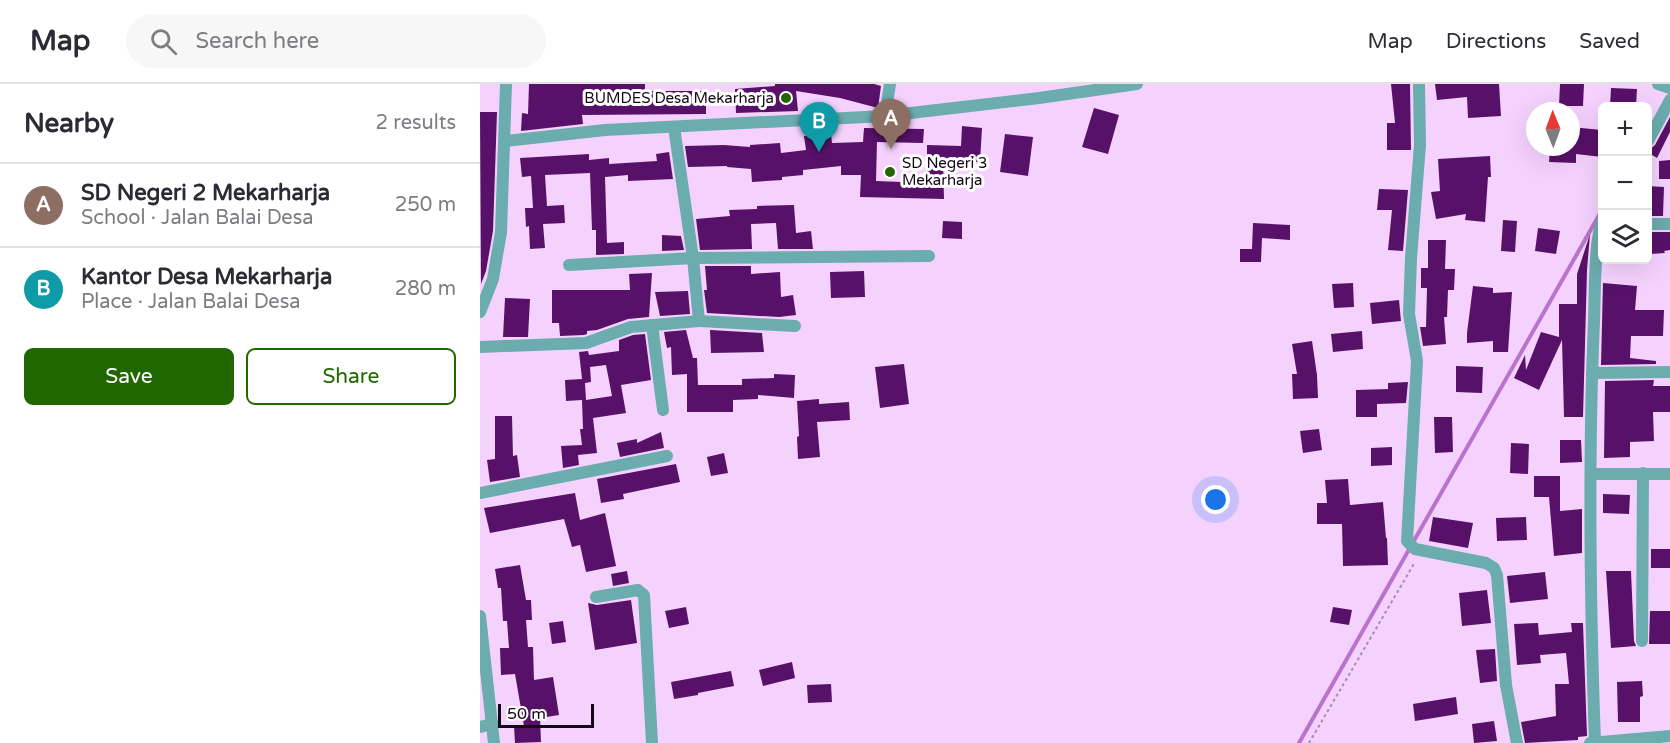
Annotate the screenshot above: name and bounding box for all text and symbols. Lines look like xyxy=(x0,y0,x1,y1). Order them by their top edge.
search box xyxy=(126,14,546,68)
text: Map xyxy=(30,24,90,58)
icon: search xyxy=(147,25,180,58)
text: Search here xyxy=(195,28,319,54)
text: Map xyxy=(1367,29,1413,54)
text: Directions xyxy=(1446,29,1546,54)
text: Saved xyxy=(1579,29,1640,54)
place label: BUMDES Desa Mekarharja xyxy=(584,89,774,107)
marker: BUMDES Desa Mekarharja xyxy=(779,91,793,105)
pin: A xyxy=(872,100,910,149)
north arrow xyxy=(1526,102,1580,156)
map controls xyxy=(1598,102,1652,264)
button: + xyxy=(1598,102,1652,156)
pin: B xyxy=(800,103,838,152)
text: Nearby xyxy=(24,108,114,139)
text: 2 results xyxy=(376,111,456,135)
place label: SD Negeri 3 Mekarharja xyxy=(902,154,988,189)
button: − xyxy=(1598,156,1652,210)
marker: SD Negeri 3 Mekarharja xyxy=(883,165,897,179)
text: SD Negeri 2 Mekarharja xyxy=(81,180,330,206)
text: A xyxy=(36,193,51,217)
text: 250 m xyxy=(395,193,456,217)
text: School · Jalan Balai Desa xyxy=(81,206,314,230)
button: layers xyxy=(1598,210,1652,264)
text: Kantor Desa Mekarharja xyxy=(81,264,332,290)
text: B xyxy=(37,277,50,301)
text: 280 m xyxy=(395,277,456,301)
text: Place · Jalan Balai Desa xyxy=(81,290,301,314)
button: Save xyxy=(24,348,234,405)
button: Share xyxy=(246,348,456,405)
your location xyxy=(1201,485,1230,514)
scale bar xyxy=(498,701,594,728)
text: 50 m xyxy=(507,704,546,724)

